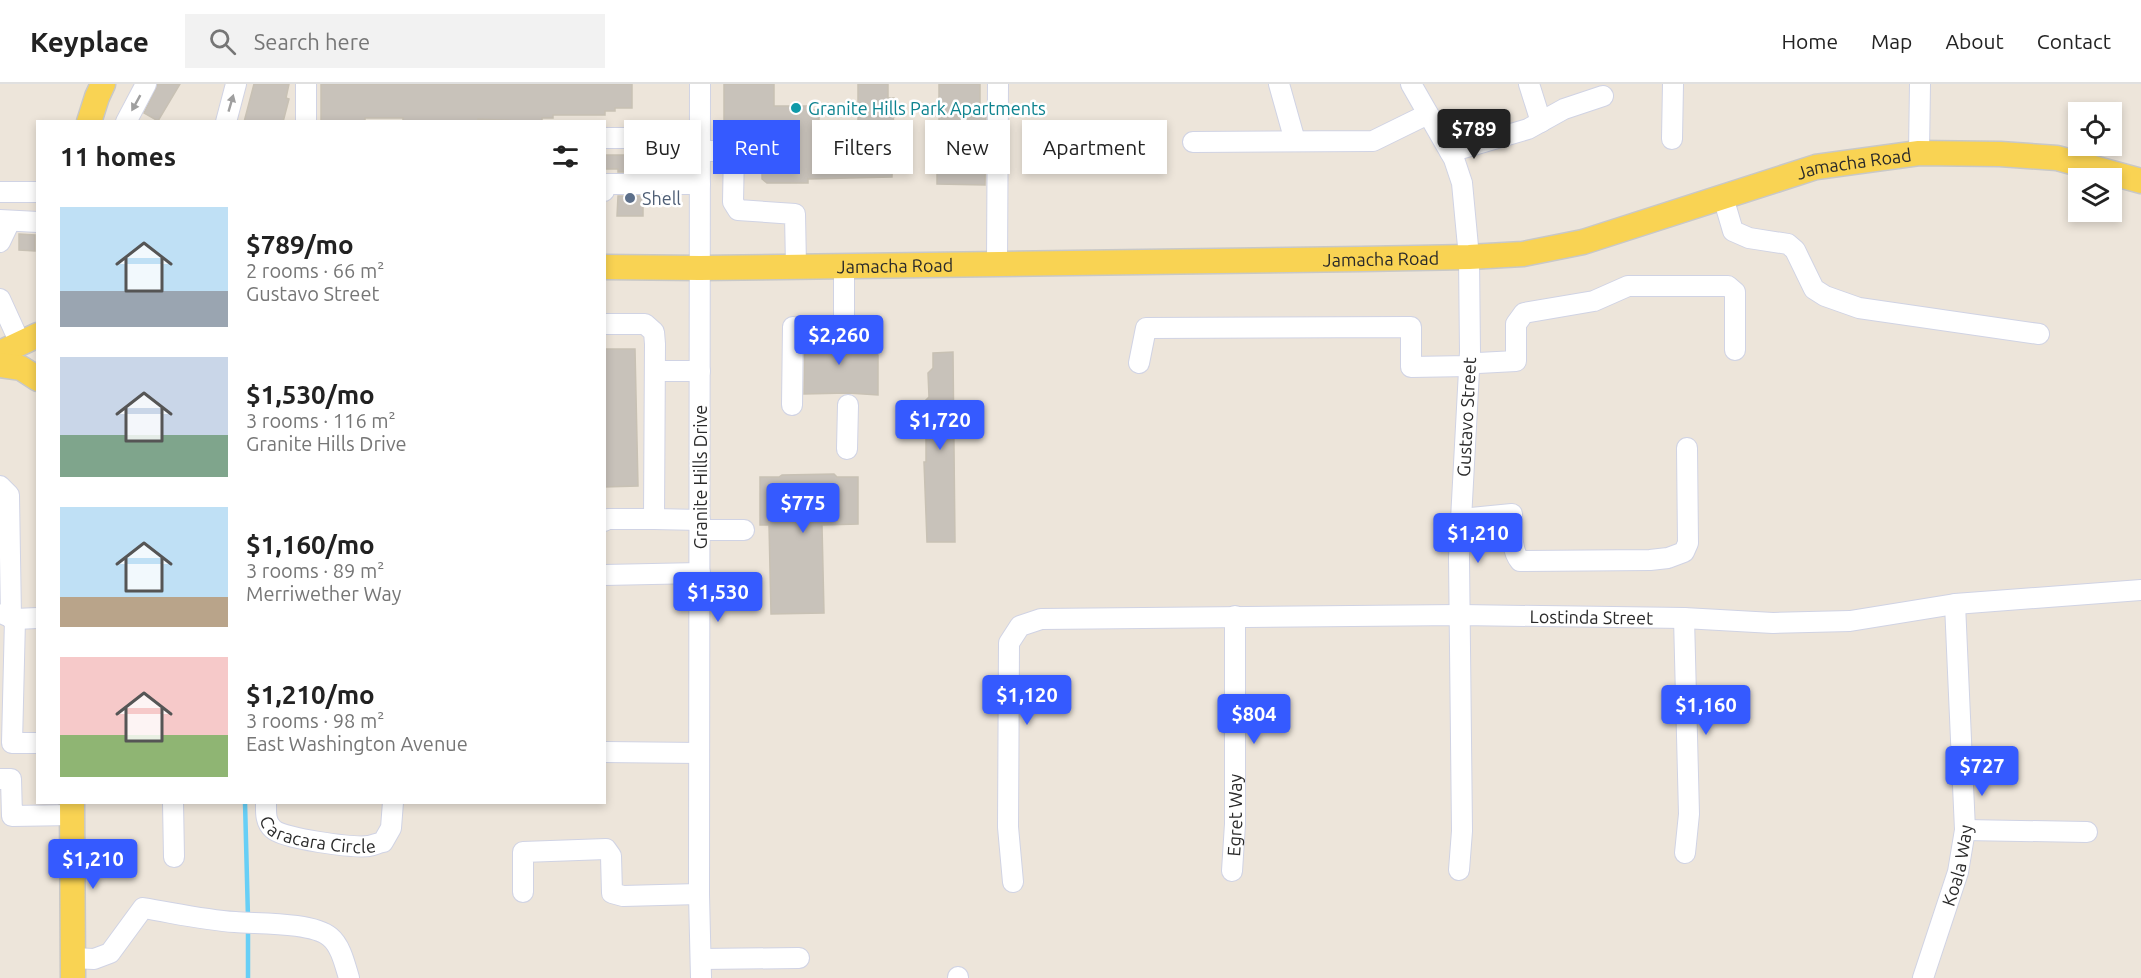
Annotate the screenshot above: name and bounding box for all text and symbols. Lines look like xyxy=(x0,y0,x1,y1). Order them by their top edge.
search box xyxy=(185,14,605,68)
icon: search xyxy=(206,25,239,58)
text: Keyplace xyxy=(30,26,149,57)
text: Search here xyxy=(254,29,370,54)
text: Home xyxy=(1781,29,1838,53)
text: Map xyxy=(1871,29,1912,53)
text: About xyxy=(1945,29,2004,53)
text: Contact xyxy=(2037,29,2111,53)
one-way arrow xyxy=(227,94,236,112)
one-way arrow xyxy=(131,95,141,112)
place label: Granite Hills Park Apartments xyxy=(808,98,1046,118)
marker: Granite Hills Park Apartments xyxy=(789,101,803,115)
map controls xyxy=(2068,102,2122,222)
button: locate xyxy=(2068,102,2122,156)
pin: $789 xyxy=(1438,109,1510,160)
text: $789 xyxy=(1451,117,1497,140)
chip: Buy xyxy=(624,120,701,174)
chip: Rent xyxy=(713,120,800,174)
chip: Filters xyxy=(812,120,913,174)
chip: New xyxy=(925,120,1010,174)
chip: Apartment xyxy=(1022,120,1167,174)
icon: filters xyxy=(549,140,582,173)
text: 11 homes xyxy=(60,142,176,171)
street label: Jamacha Road xyxy=(1794,144,1913,183)
button: layers xyxy=(2068,168,2122,222)
place label: Shell xyxy=(642,188,681,208)
marker: Shell xyxy=(623,191,637,205)
text: $789/mo xyxy=(246,230,354,259)
icon: home xyxy=(108,231,180,303)
street label: Jamacha Road xyxy=(1323,248,1439,270)
street label: Jamacha Road xyxy=(837,255,953,276)
text: 2 rooms · 66 m² xyxy=(246,259,384,282)
text: Gustavo Street xyxy=(246,282,379,305)
pin: $2,260 xyxy=(790,315,888,366)
text: $2,260 xyxy=(808,323,870,346)
street label: Gustavo Street xyxy=(1453,357,1479,477)
text: $1,530/mo xyxy=(246,380,375,409)
icon: home xyxy=(108,381,180,453)
pin: $1,720 xyxy=(891,400,989,451)
street label: Granite Hills Drive xyxy=(690,405,710,549)
text: $1,720 xyxy=(909,408,971,431)
text: 3 rooms · 116 m² xyxy=(246,409,396,432)
text: Granite Hills Drive xyxy=(246,432,407,455)
pin: $775 xyxy=(767,483,839,534)
text: $775 xyxy=(780,491,826,514)
pin: $1,210 xyxy=(1429,513,1527,564)
text: $1,210 xyxy=(1447,521,1509,544)
text: $1,160/mo xyxy=(246,530,375,559)
icon: home xyxy=(108,531,180,603)
text: 3 rooms · 89 m² xyxy=(246,559,384,582)
pin: $1,530 xyxy=(669,572,767,623)
text: $1,530 xyxy=(687,580,749,603)
text: Merriwether Way xyxy=(246,582,401,605)
street label: Lostinda Street xyxy=(1530,606,1653,628)
pin: $1,120 xyxy=(978,675,1076,726)
text: $1,210/mo xyxy=(246,680,375,709)
icon: home xyxy=(108,681,180,753)
text: $1,120 xyxy=(996,683,1058,706)
pin: $1,160 xyxy=(1657,685,1755,736)
text: $1,160 xyxy=(1675,693,1737,716)
pin: $804 xyxy=(1218,694,1290,745)
text: $804 xyxy=(1231,702,1277,725)
text: 3 rooms · 98 m² xyxy=(246,709,384,732)
text: East Washington Avenue xyxy=(246,732,468,755)
pin: $727 xyxy=(1946,746,2018,797)
text: $727 xyxy=(1959,754,2005,777)
street label: Egret Way xyxy=(1223,774,1245,857)
street label: Caracara Circle xyxy=(256,813,378,857)
street label: Koala Way xyxy=(1938,824,1975,908)
pin: $1,210 xyxy=(44,839,142,890)
text: $1,210 xyxy=(62,847,124,870)

